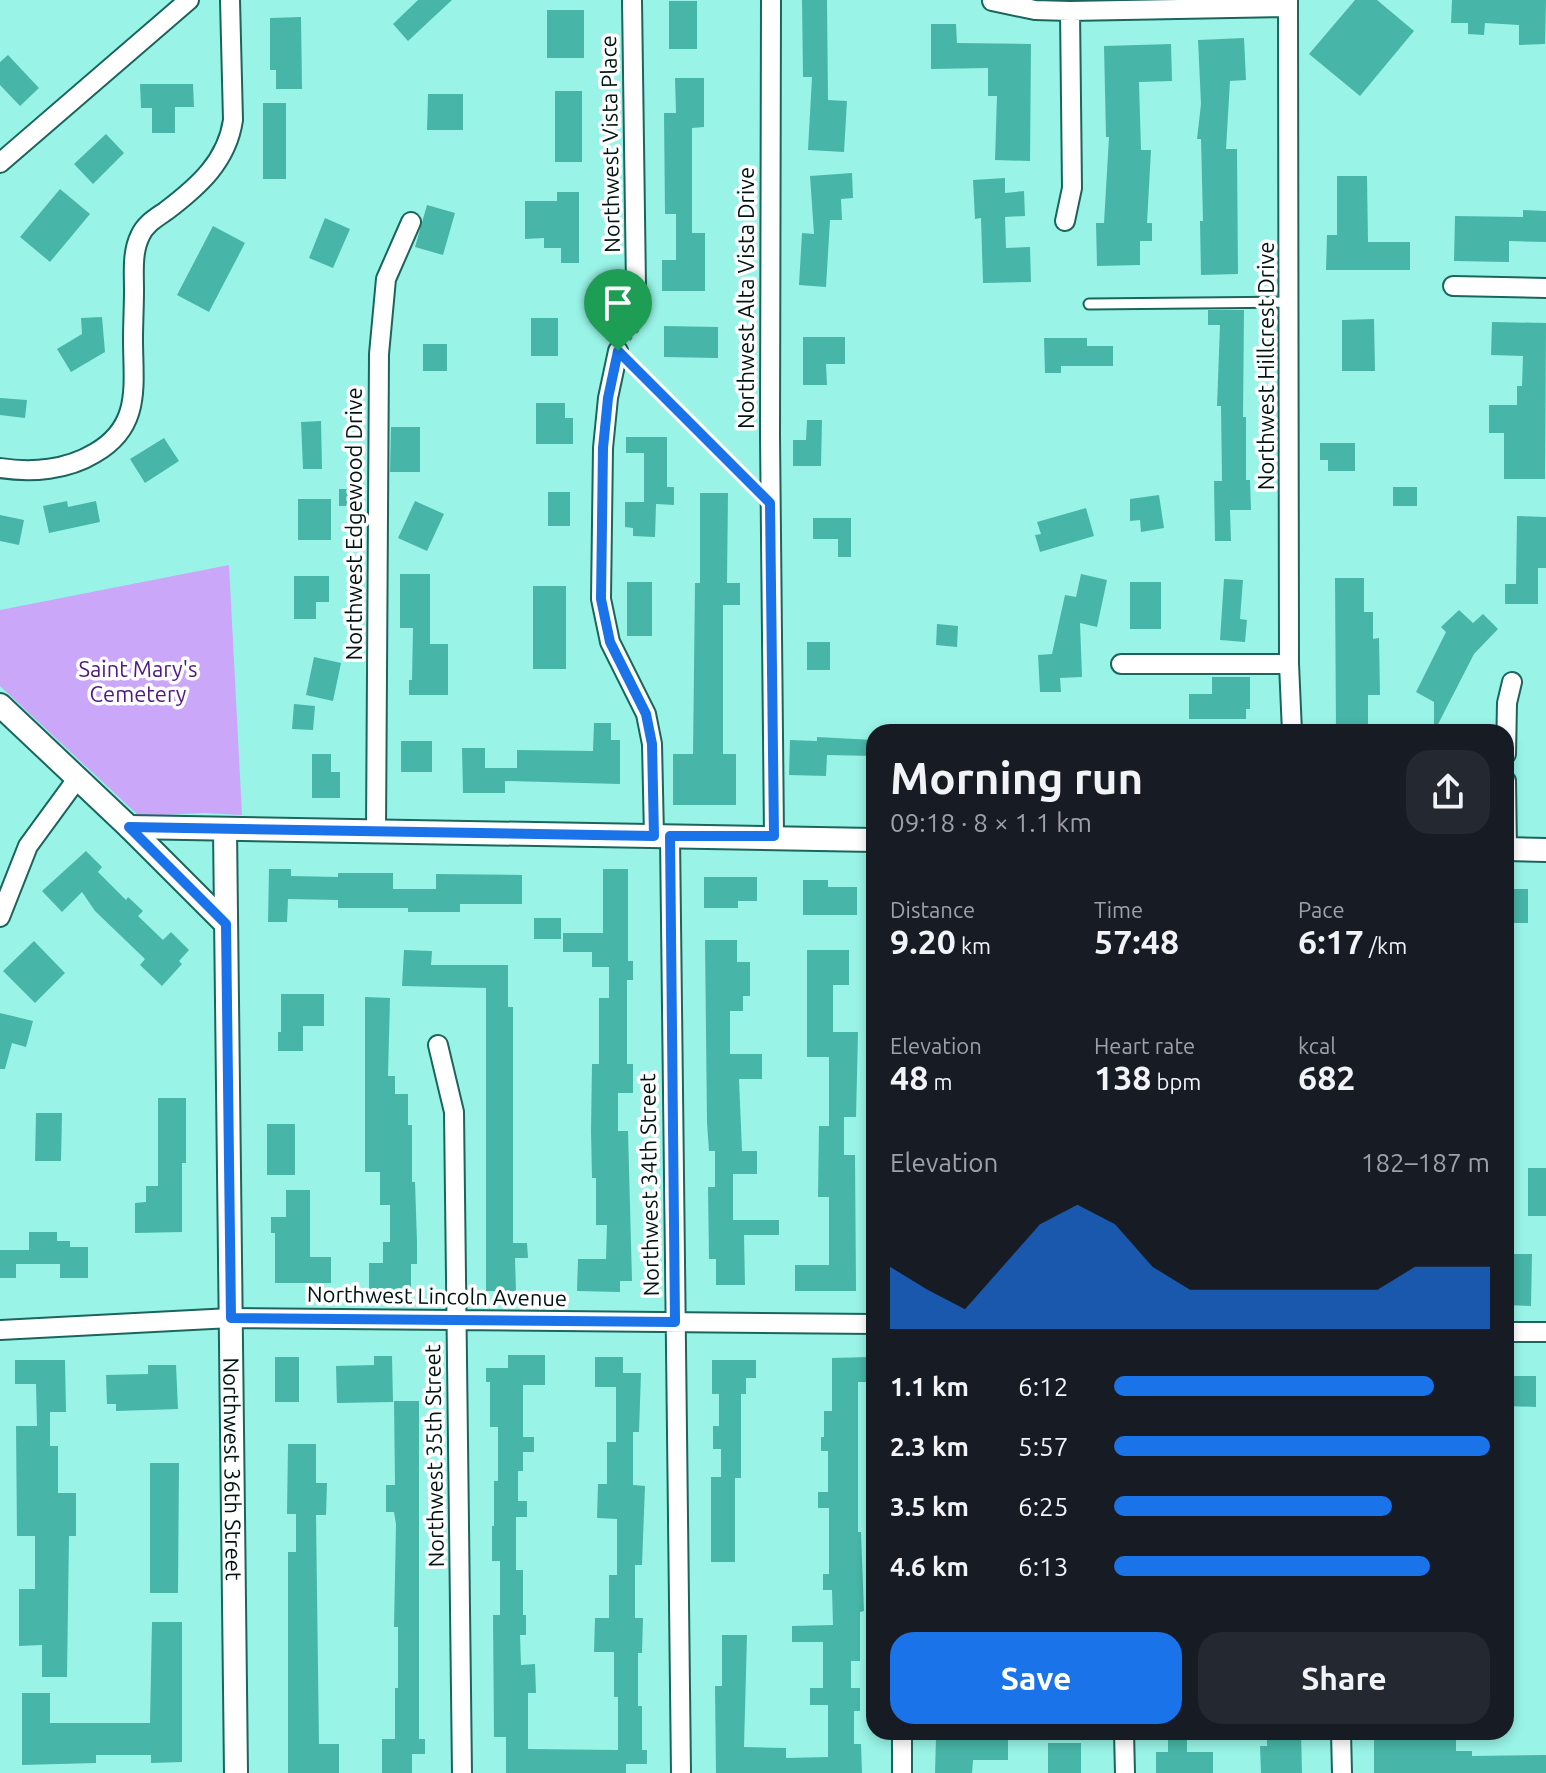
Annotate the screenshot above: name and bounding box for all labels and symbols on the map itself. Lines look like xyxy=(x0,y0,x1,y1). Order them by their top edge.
street label: Northwest Vista Place xyxy=(595,35,624,253)
street label: Northwest Alta Vista Drive xyxy=(733,167,758,429)
street label: Northwest Hillcrest Drive xyxy=(1253,242,1278,490)
pin xyxy=(584,269,652,351)
street label: Northwest Edgewood Drive xyxy=(341,387,366,661)
park label: Saint Mary's Cemetery xyxy=(78,656,198,706)
street label: Northwest 34th Street xyxy=(634,1073,663,1297)
street label: Northwest Lincoln Avenue xyxy=(307,1281,567,1310)
street label: Northwest 35th Street xyxy=(419,1344,448,1568)
street label: Northwest 36th Street xyxy=(219,1357,247,1581)

